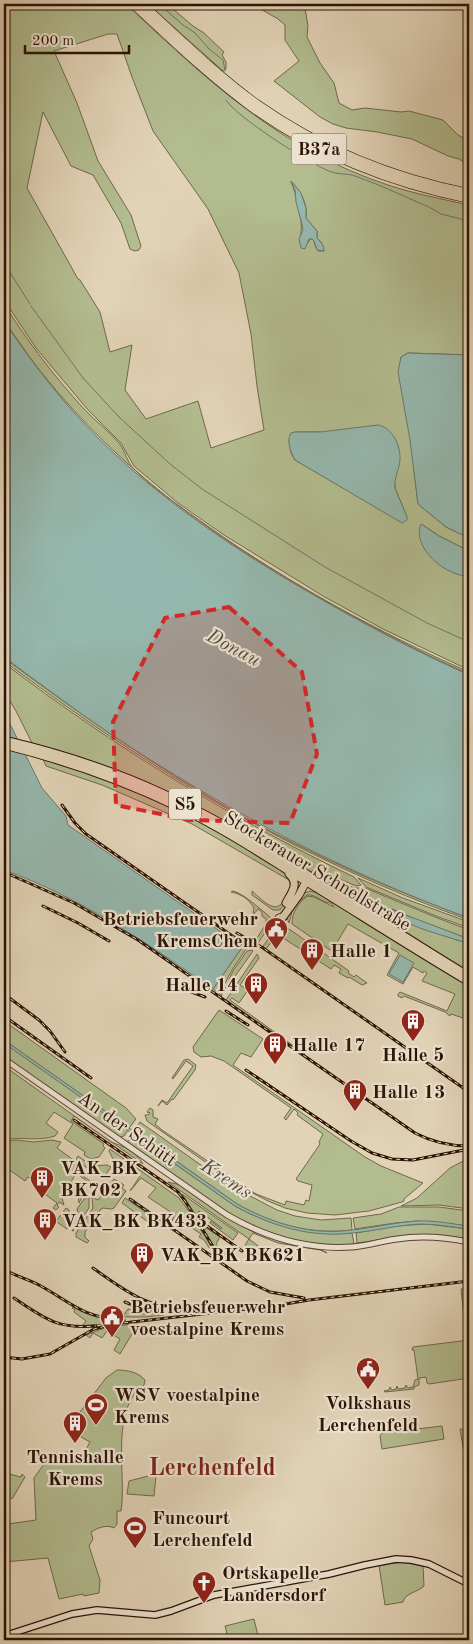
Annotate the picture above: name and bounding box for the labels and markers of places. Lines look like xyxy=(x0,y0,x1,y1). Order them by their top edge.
place label: Betriebsfeuerwehr KremsChem xyxy=(103,911,258,952)
public building icon: Betriebsfeuerwehr KremsChem xyxy=(263,916,289,950)
building icon: Halle 1 xyxy=(299,937,325,971)
place label: Halle 1 xyxy=(330,943,392,962)
building icon: Halle 14 xyxy=(243,971,269,1005)
place label: Halle 14 xyxy=(165,977,238,996)
building icon: Halle 5 xyxy=(400,1008,426,1042)
building icon: Halle 17 xyxy=(262,1031,288,1065)
place label: Halle 17 xyxy=(292,1037,365,1056)
place label: Halle 5 xyxy=(382,1047,444,1066)
building icon: Halle 13 xyxy=(342,1078,368,1112)
place label: Halle 13 xyxy=(372,1084,445,1103)
place label: VAK_BK BK702 xyxy=(60,1160,139,1201)
building icon: VAK_BK BK702 xyxy=(29,1165,55,1199)
building icon: VAK_BK BK433 xyxy=(32,1207,58,1241)
place label: VAK_BK BK433 xyxy=(62,1213,207,1232)
building icon: VAK_BK BK621 xyxy=(129,1241,155,1275)
place label: VAK_BK BK621 xyxy=(160,1247,305,1266)
place label: Betriebsfeuerwehr voestalpine Krems xyxy=(130,1299,285,1340)
public building icon: Betriebsfeuerwehr voestalpine Krems xyxy=(99,1304,125,1338)
public building icon: Volkshaus Lerchenfeld xyxy=(355,1356,381,1390)
place label: WSV voestalpine Krems xyxy=(114,1387,260,1428)
sports icon: WSV voestalpine Krems xyxy=(83,1392,109,1426)
place label: Volkshaus Lerchenfeld xyxy=(318,1395,418,1436)
building icon: Tennishalle Krems xyxy=(62,1410,88,1444)
place label: Tennishalle Krems xyxy=(26,1449,124,1490)
place label: Funcourt Lerchenfeld xyxy=(152,1510,253,1551)
sports icon: Funcourt Lerchenfeld xyxy=(122,1515,148,1549)
place label: Ortskapelle Landersdorf xyxy=(222,1565,327,1606)
church icon: Ortskapelle Landersdorf xyxy=(191,1570,217,1604)

